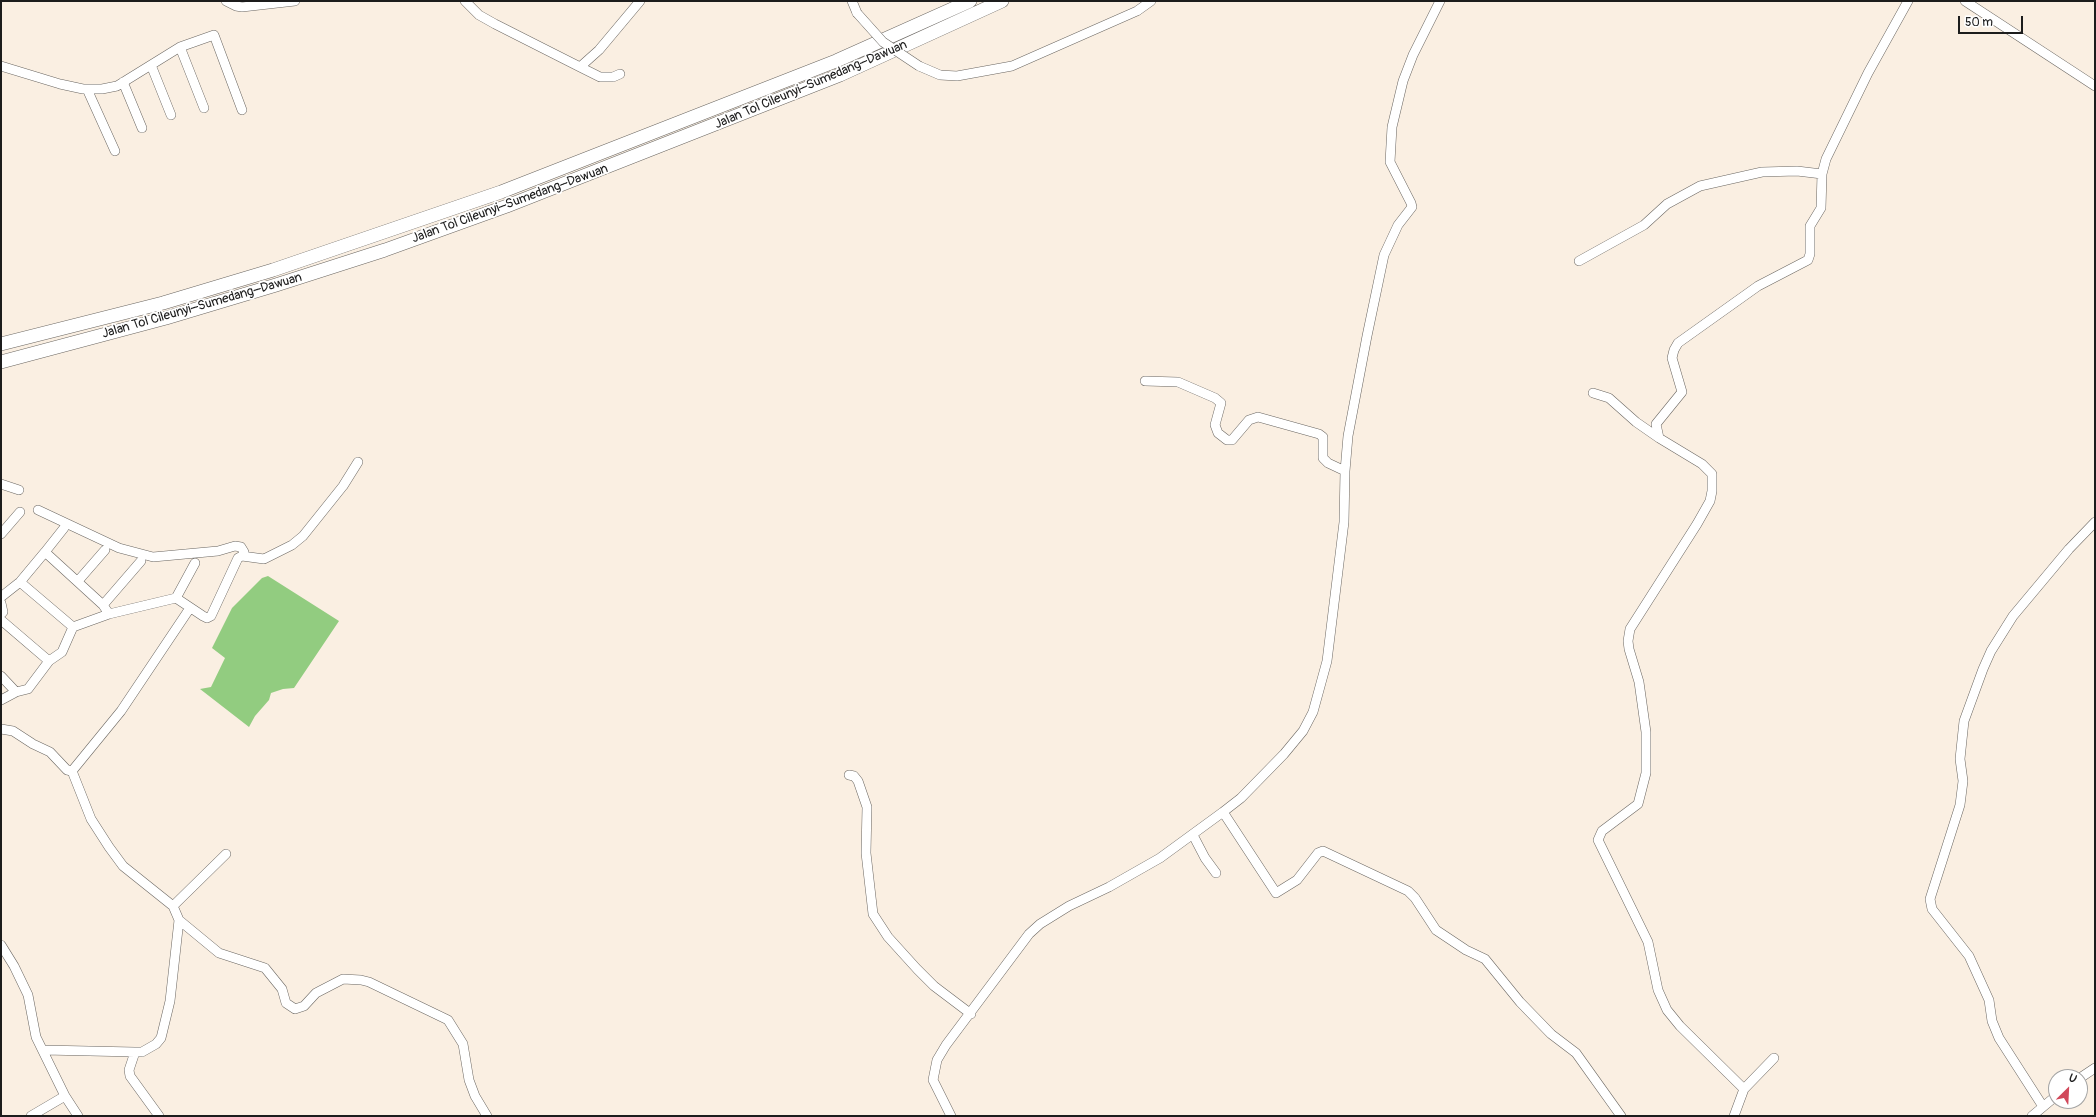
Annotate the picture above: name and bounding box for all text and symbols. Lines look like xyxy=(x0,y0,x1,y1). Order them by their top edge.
scale bar xyxy=(1960,8,2025,34)
text: 50 m xyxy=(1965,15,1993,30)
street label: Jalan Tol Cileunyi–Sumedang–Dawuan xyxy=(712,37,910,133)
street label: Jalan Tol Cileunyi–Sumedang–Dawuan xyxy=(410,161,610,247)
street label: Jalan Tol Cileunyi–Sumedang–Dawuan xyxy=(100,270,304,342)
north arrow xyxy=(2048,1069,2088,1109)
text: U xyxy=(2067,1071,2079,1086)

